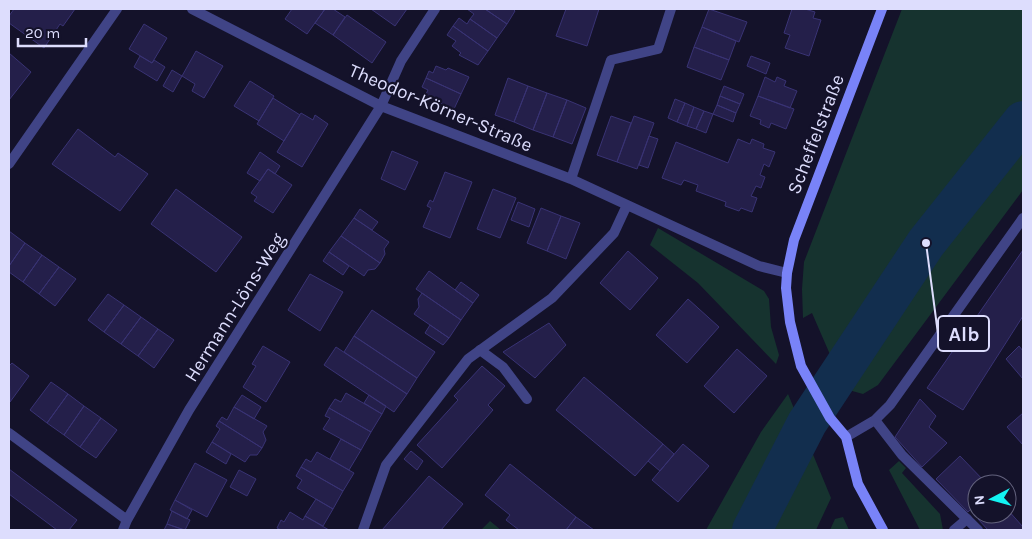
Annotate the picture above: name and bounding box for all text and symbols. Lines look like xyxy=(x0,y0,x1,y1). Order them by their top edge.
scale bar xyxy=(18,15,85,47)
text: 20 m xyxy=(25,24,60,42)
street label: Theodor-Körner-Straße xyxy=(346,59,536,157)
street label: Scheffelstraße xyxy=(783,71,849,197)
street label: Hermann-Löns-Weg xyxy=(180,229,290,386)
callout: Alb xyxy=(938,316,989,351)
text: Alb xyxy=(949,323,979,346)
north arrow xyxy=(967,474,1017,524)
text: N xyxy=(971,494,989,506)

